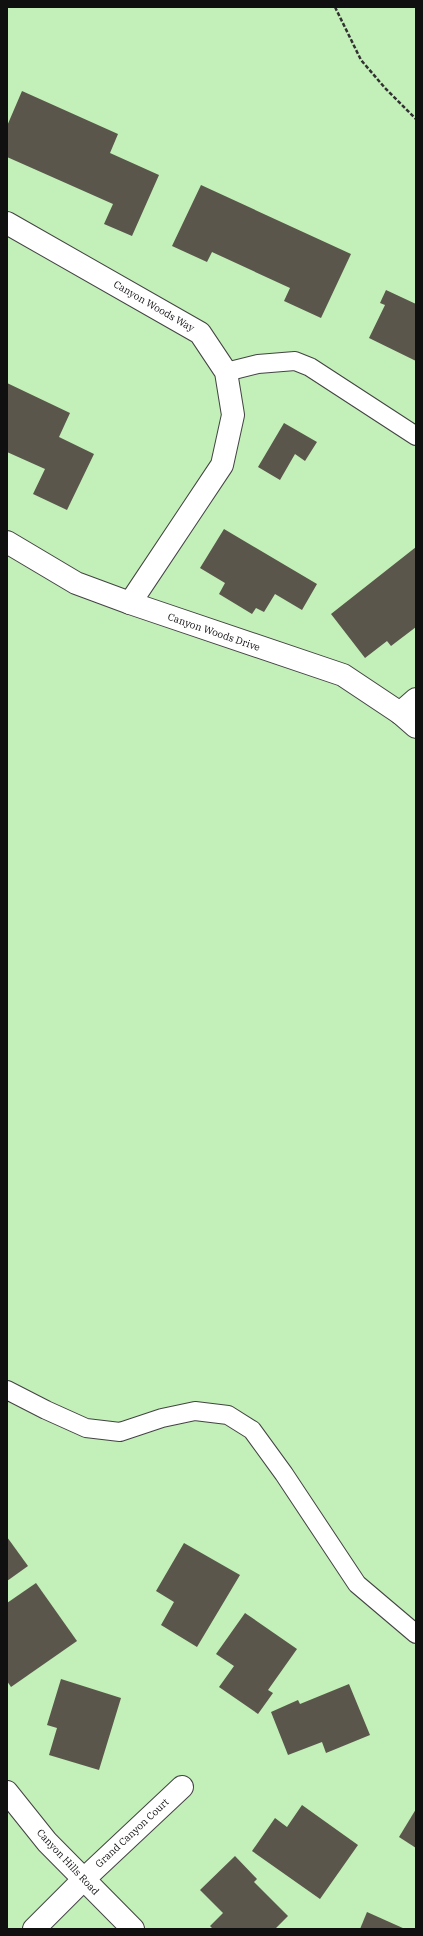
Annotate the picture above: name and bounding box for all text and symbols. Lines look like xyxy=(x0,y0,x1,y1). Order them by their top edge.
street label: Canyon Woods Way xyxy=(111,277,197,335)
street label: Canyon Woods Drive xyxy=(166,610,262,654)
street label: Grand Canyon Court xyxy=(93,1795,172,1870)
street label: Canyon Hills Road xyxy=(34,1826,102,1898)

